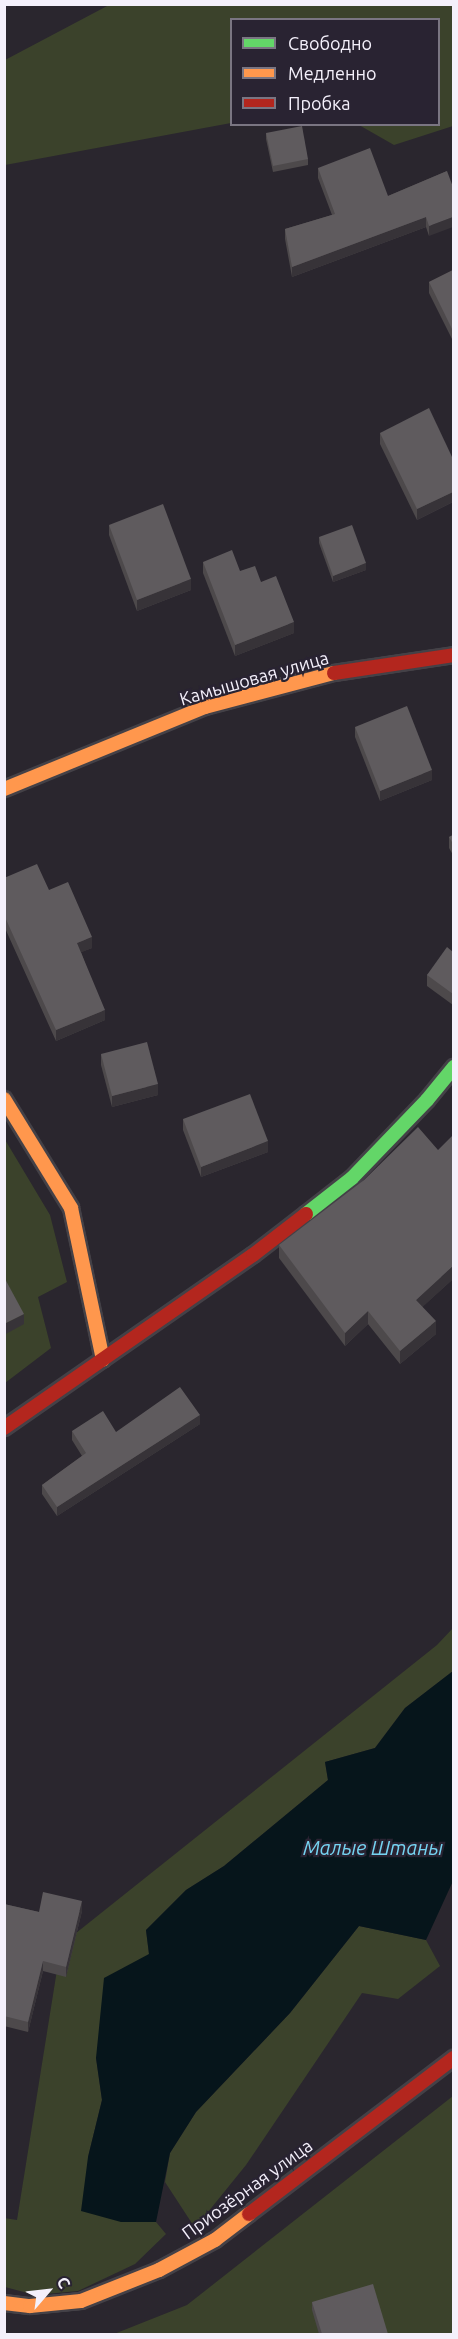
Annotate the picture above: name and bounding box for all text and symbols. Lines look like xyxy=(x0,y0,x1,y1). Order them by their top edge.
legend xyxy=(230,18,440,126)
text: Свободно xyxy=(288,33,372,53)
text: Медленно xyxy=(288,63,377,83)
text: Пробка xyxy=(288,93,351,113)
street label: Камышовая улица xyxy=(177,646,331,710)
water label: Малые Штаны xyxy=(303,1835,443,1859)
street label: Приозёрная улица xyxy=(178,2134,316,2244)
north arrow xyxy=(18,2261,78,2321)
text: С xyxy=(54,2274,74,2291)

